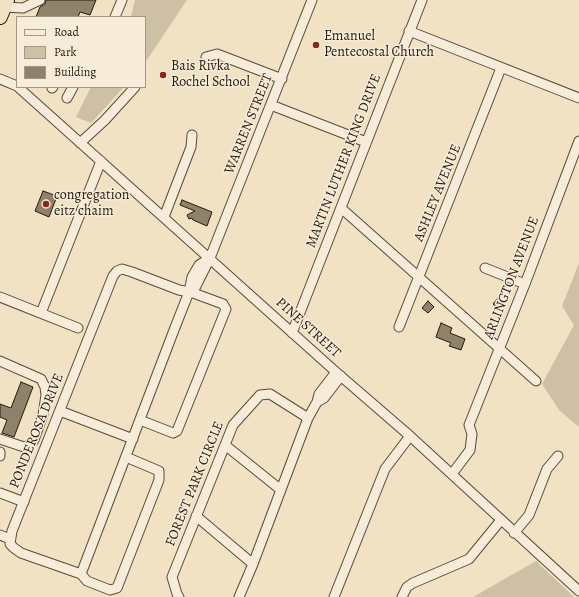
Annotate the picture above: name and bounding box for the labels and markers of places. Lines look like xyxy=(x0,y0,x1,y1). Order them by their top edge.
place label: Emanuel Pentecostal Church xyxy=(324,29,434,62)
marker: Emanuel Pentecostal Church xyxy=(311,40,321,50)
place label: Bais Rivka Rochel School xyxy=(171,59,250,92)
marker: Bais Rivka Rochel School xyxy=(158,70,168,80)
place label: congregation eitz chaim xyxy=(54,188,129,220)
marker: congregation eitz chaim xyxy=(41,199,51,209)

